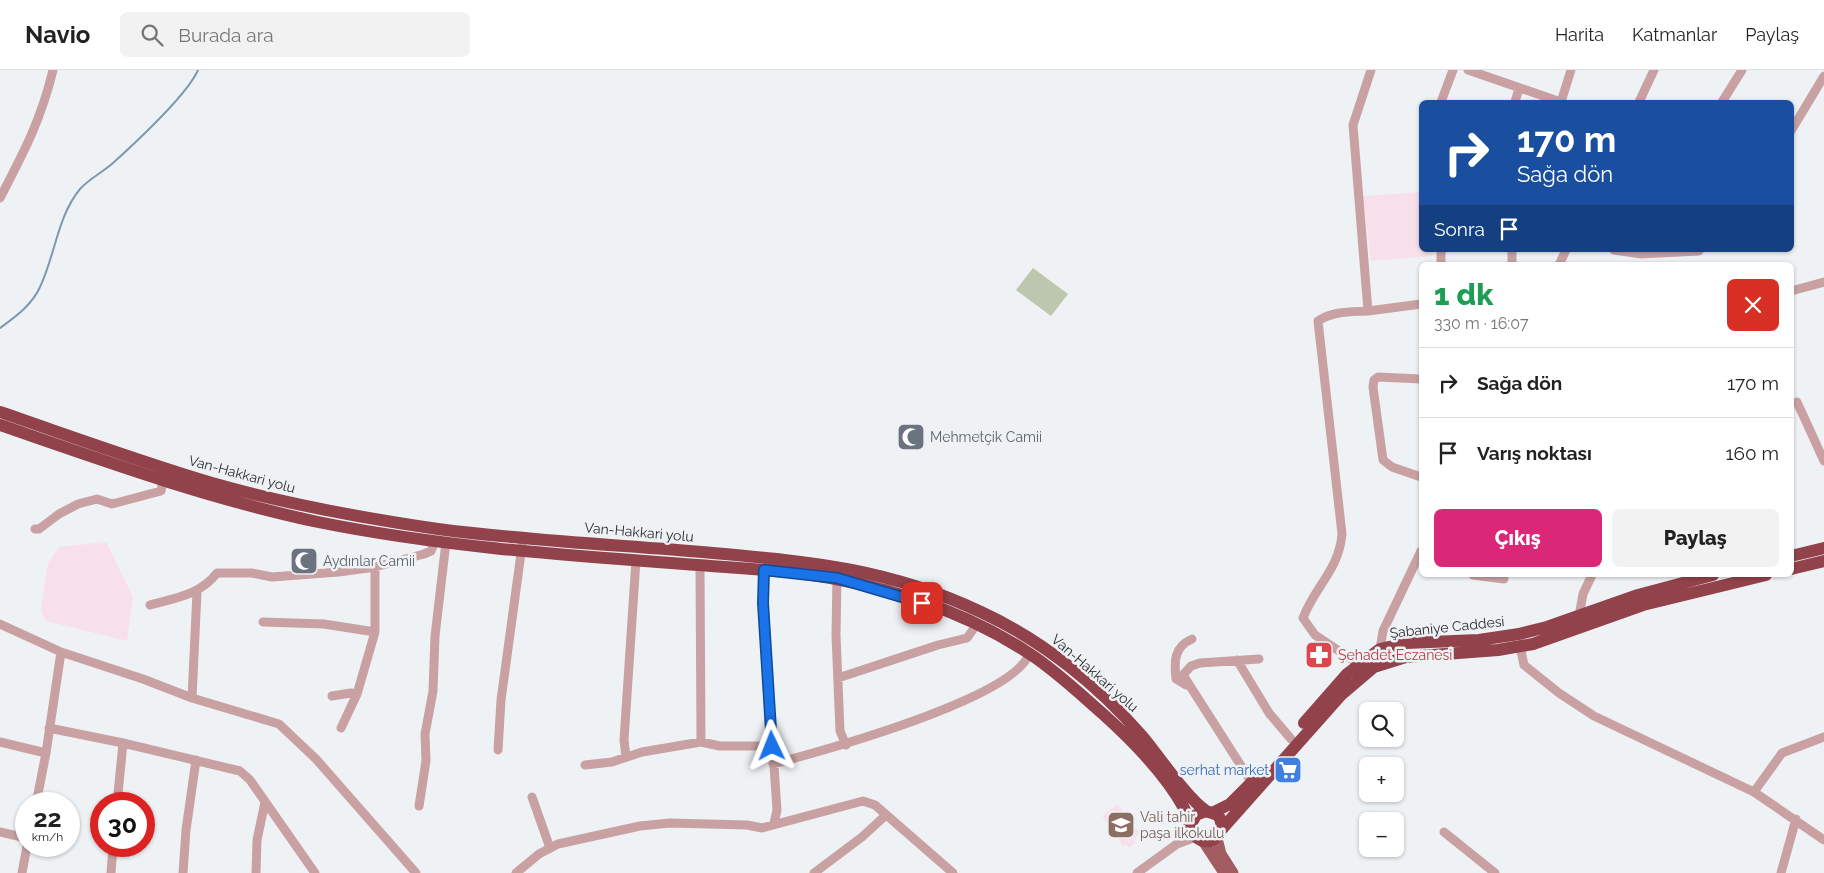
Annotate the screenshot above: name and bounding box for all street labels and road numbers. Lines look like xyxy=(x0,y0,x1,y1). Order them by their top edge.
street label: Van-Hakkari yolu xyxy=(187,452,297,496)
street label: Van-Hakkari yolu xyxy=(584,519,694,545)
street label: Şabaniye Caddesi xyxy=(1389,613,1505,641)
street label: Van-Hakkari yolu xyxy=(1048,631,1142,715)

